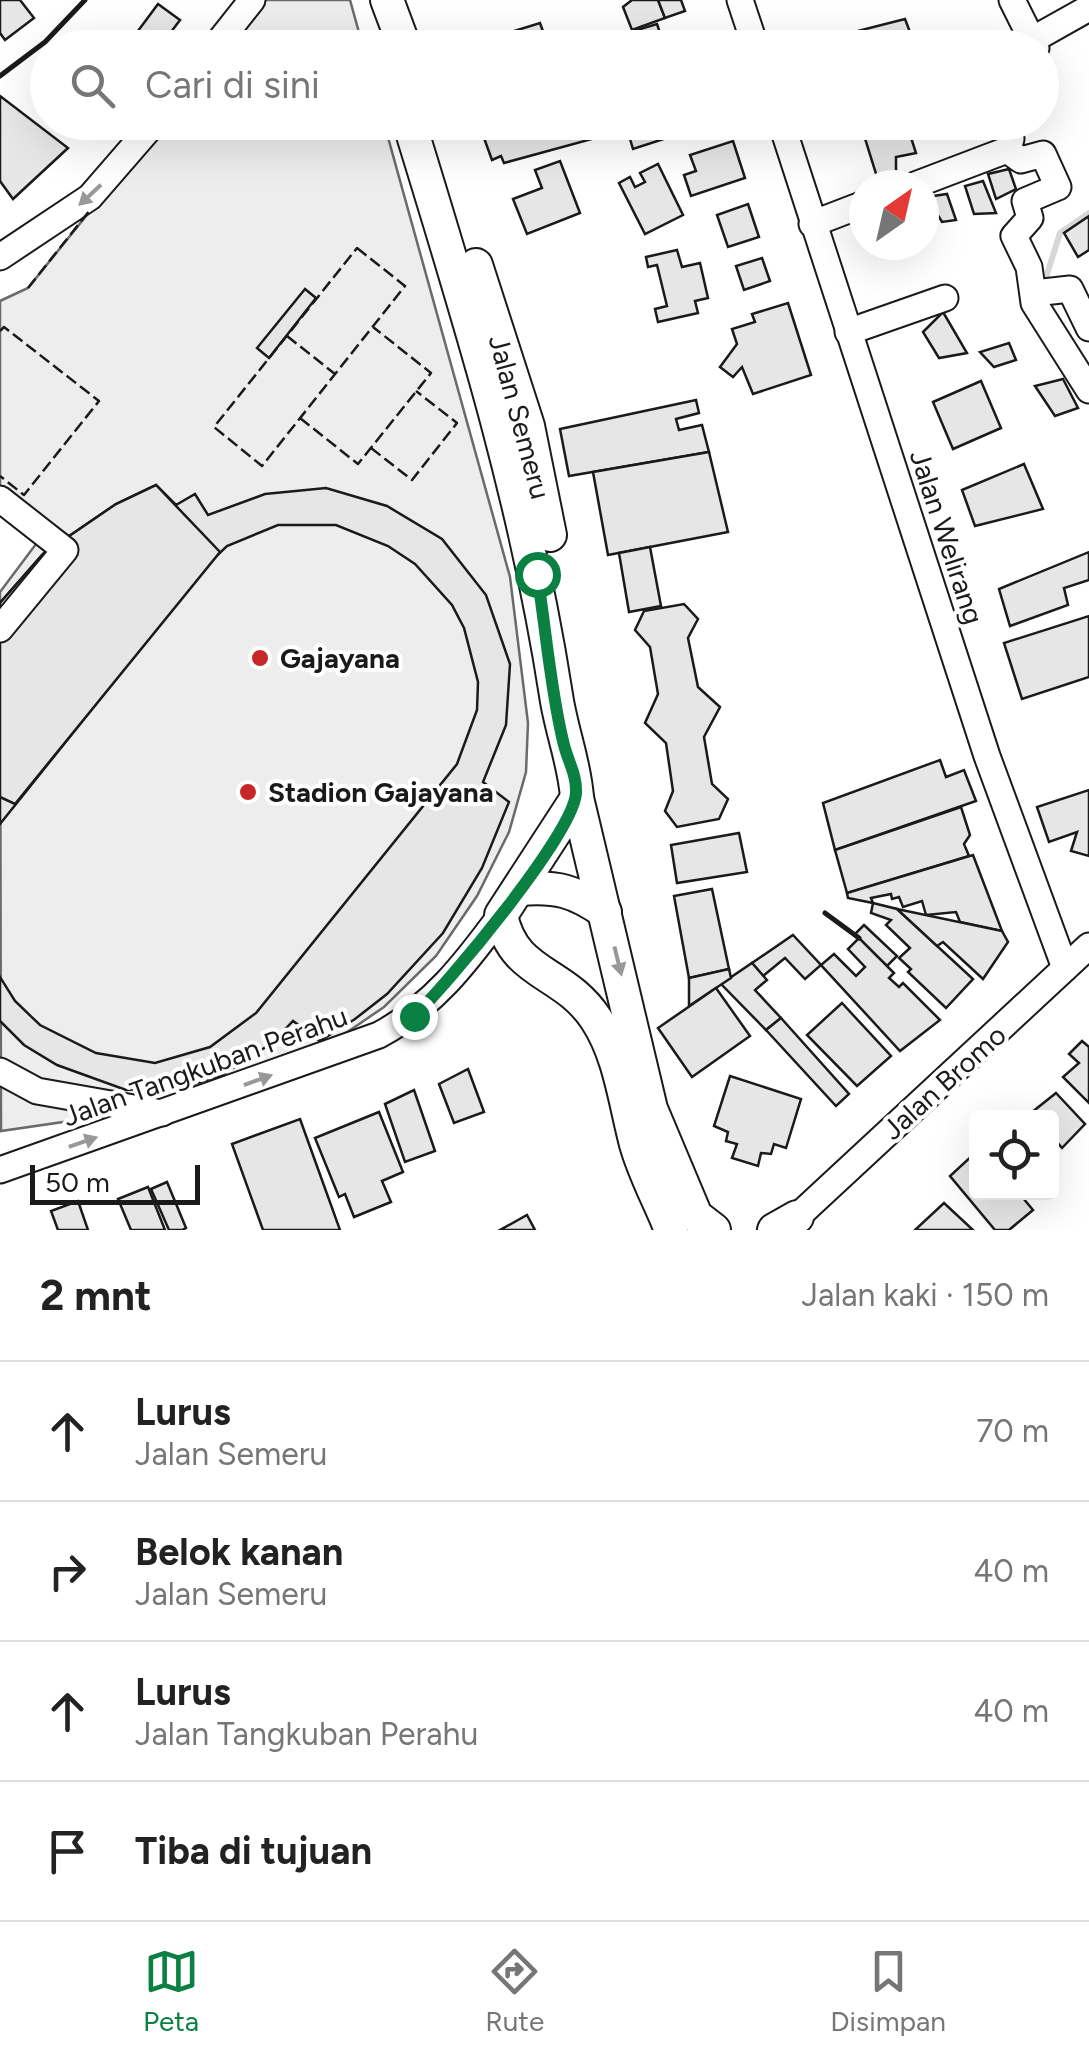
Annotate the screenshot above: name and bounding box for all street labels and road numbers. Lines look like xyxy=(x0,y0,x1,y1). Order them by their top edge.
street label: Jalan Semeru xyxy=(482,331,558,503)
street label: Jalan Welirang xyxy=(903,446,991,628)
street label: Jalan Tangkuban Perahu xyxy=(58,999,352,1133)
street label: Jalan Bromo xyxy=(875,1018,1013,1146)

